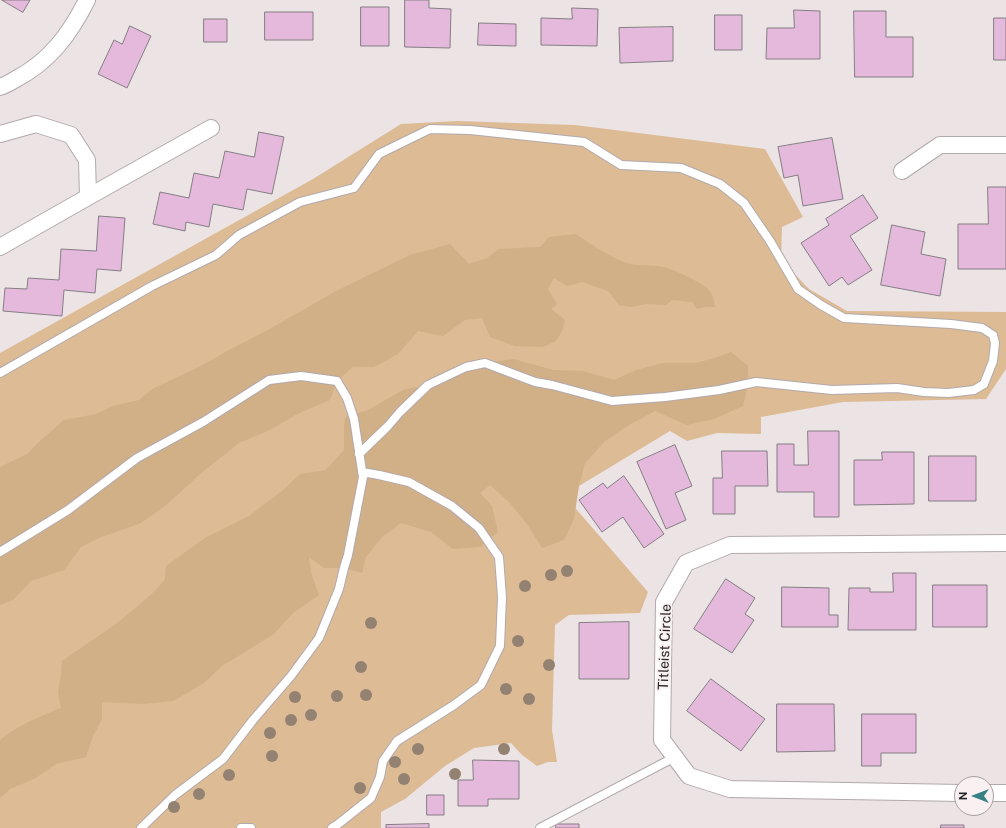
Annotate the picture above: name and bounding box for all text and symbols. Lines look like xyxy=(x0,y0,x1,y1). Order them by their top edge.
street label: Titleist Circle xyxy=(655,604,675,690)
north arrow xyxy=(954,776,994,816)
text: N xyxy=(957,792,969,800)

